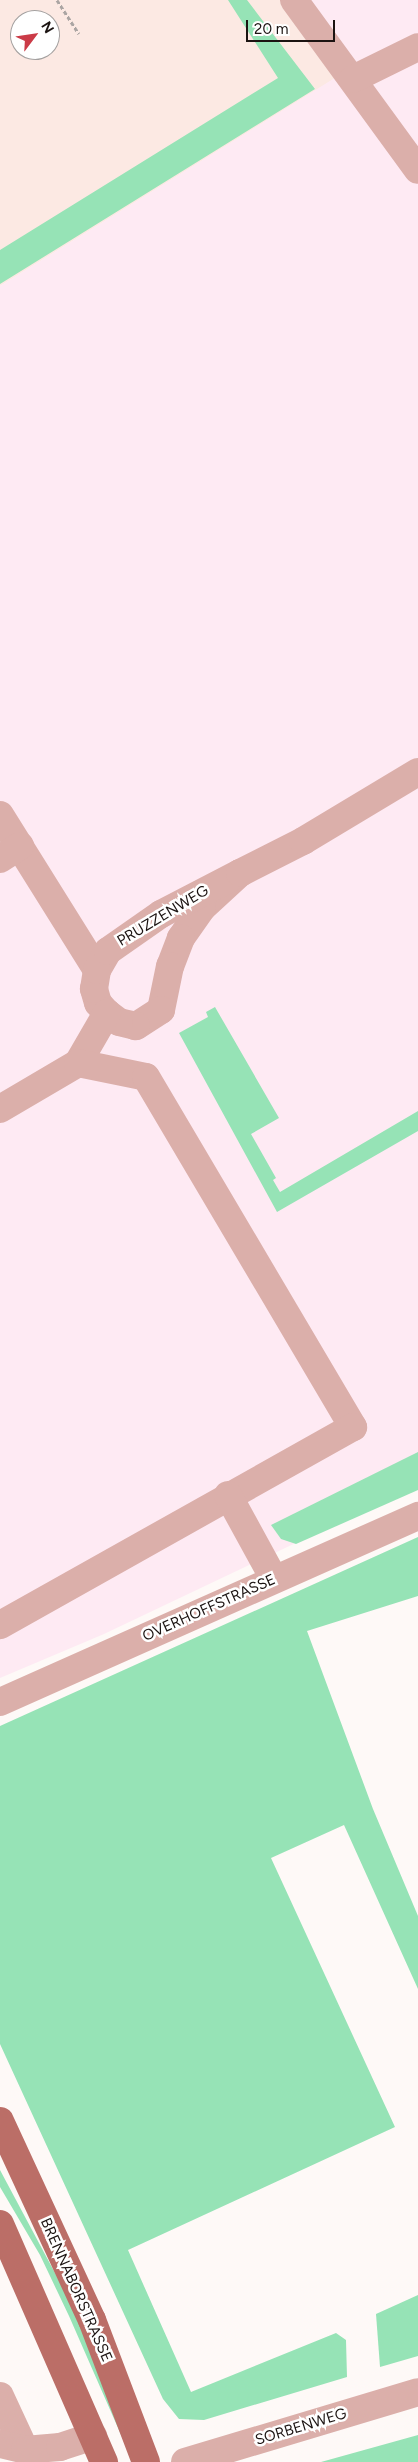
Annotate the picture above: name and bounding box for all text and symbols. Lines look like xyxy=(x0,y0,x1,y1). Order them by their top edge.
north arrow xyxy=(10,10,60,60)
scale bar xyxy=(248,10,337,42)
text: N xyxy=(37,19,57,37)
text: 20 m xyxy=(254,20,288,38)
street label: PRUZZENWEG xyxy=(114,882,212,950)
street label: OVERHOFFSTRASSE xyxy=(140,1571,278,1645)
street label: BRENNABORSTRASSE xyxy=(36,2215,116,2365)
street label: SORBENWEG xyxy=(253,2405,349,2449)

